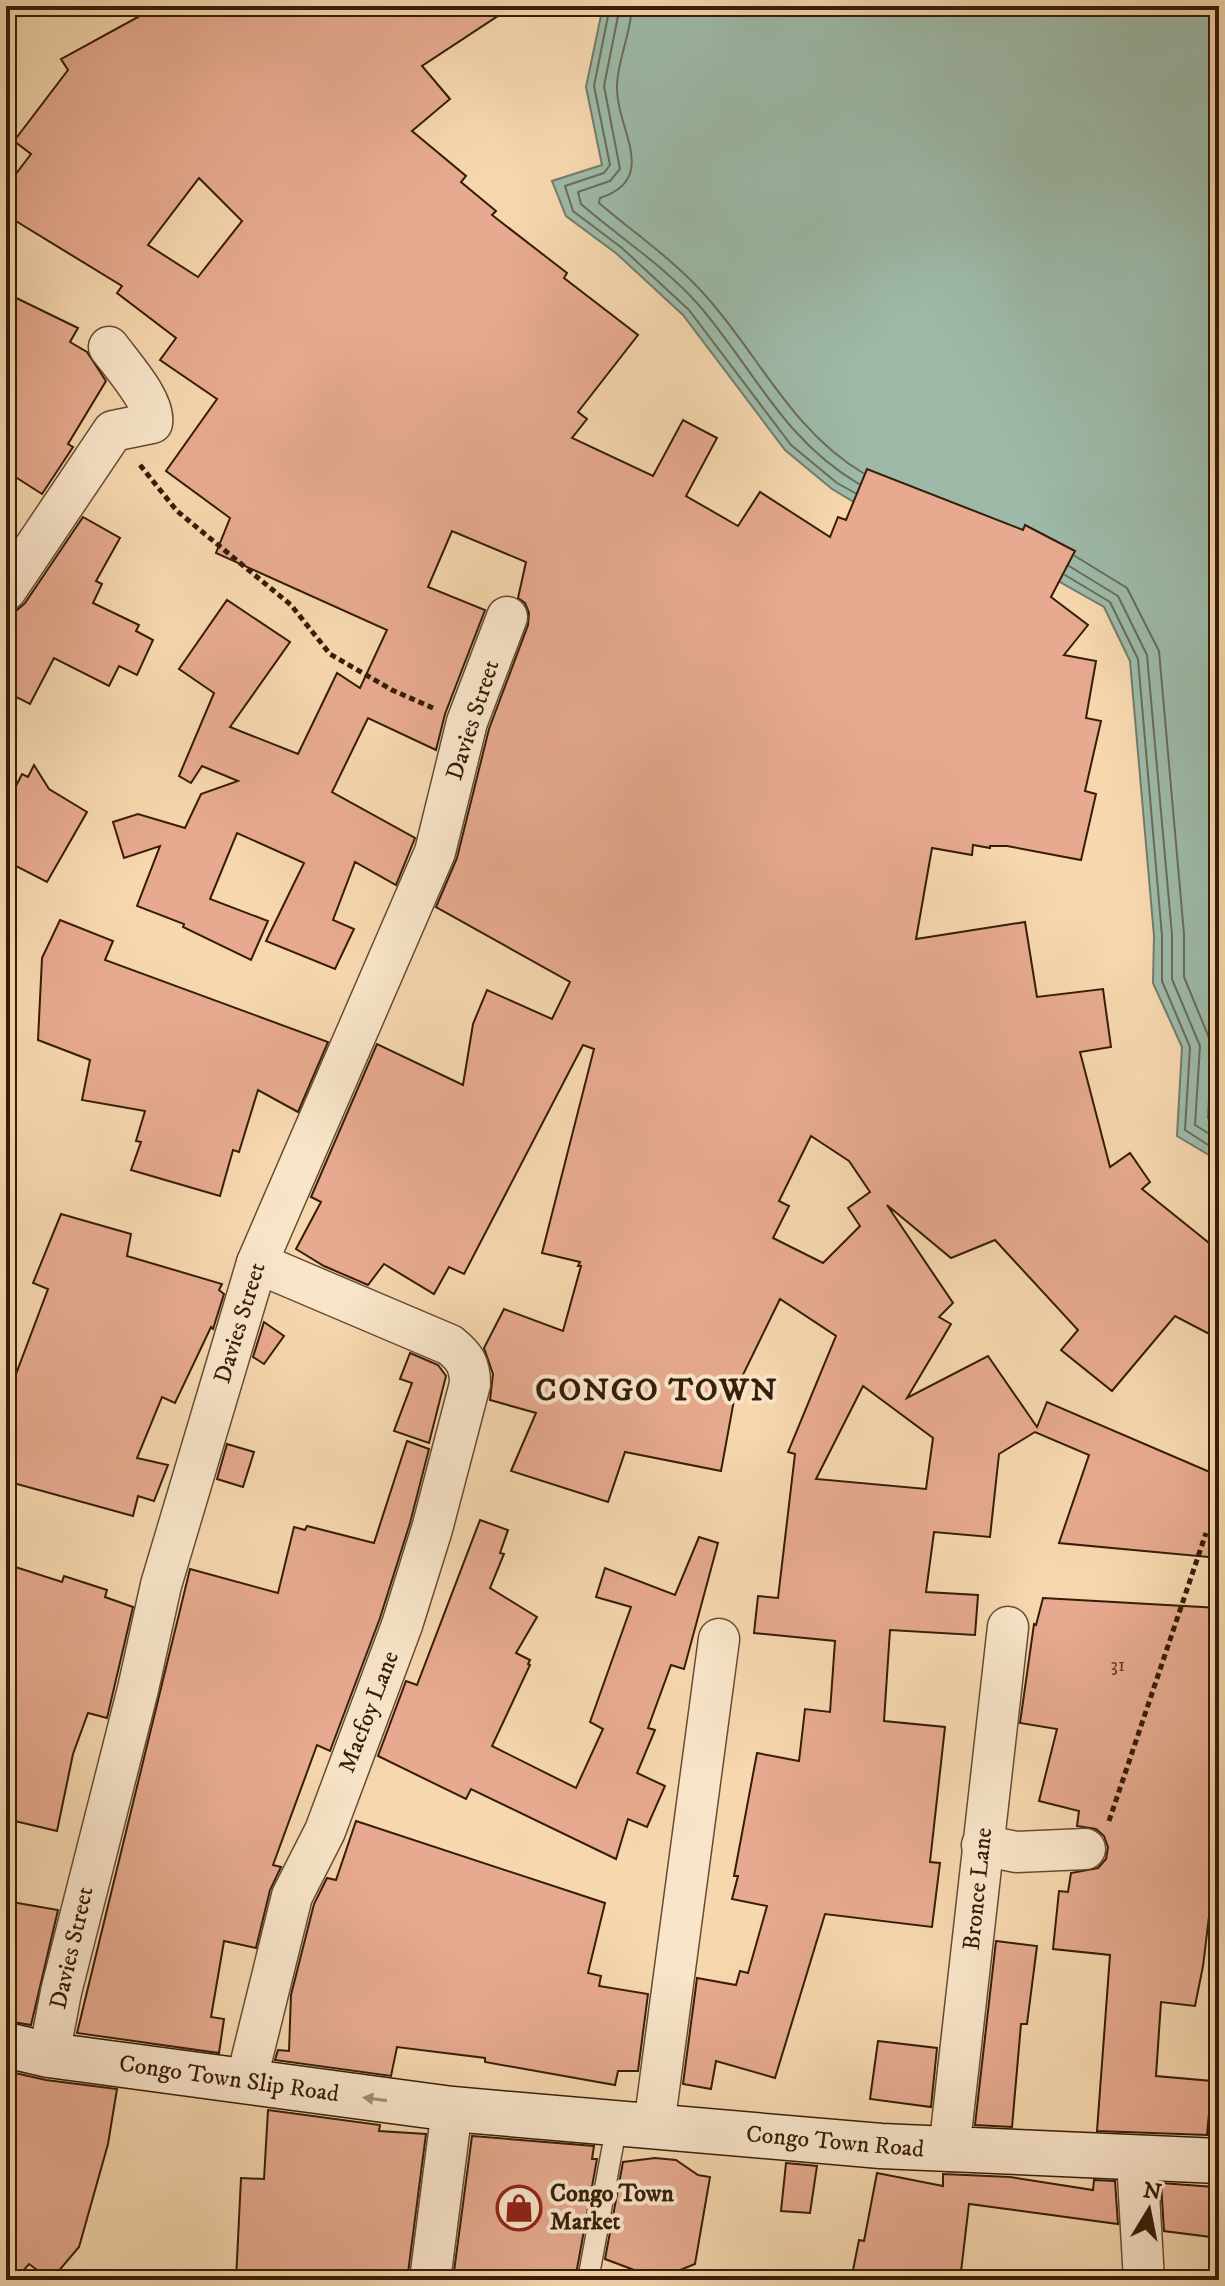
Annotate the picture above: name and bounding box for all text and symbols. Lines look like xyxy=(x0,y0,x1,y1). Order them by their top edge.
street label: Davies Street xyxy=(439,656,507,784)
street label: Davies Street xyxy=(207,1259,273,1387)
district label: CONGO TOWN xyxy=(535,1371,779,1411)
street label: Macfoy Lane xyxy=(332,1647,406,1777)
house number: 31 xyxy=(1111,1653,1125,1678)
street label: Bronce Lane xyxy=(957,1826,999,1952)
street label: Davies Street xyxy=(43,1884,101,2012)
street label: Congo Town Slip Road xyxy=(117,2049,341,2109)
one-way arrow xyxy=(362,2092,387,2105)
street label: Congo Town Road xyxy=(745,2119,925,2165)
north arrow xyxy=(1109,2170,1189,2250)
text: N xyxy=(1141,2177,1163,2207)
place label: Congo Town Market xyxy=(550,2179,674,2237)
shop icon: Congo Town Market xyxy=(495,2184,543,2232)

